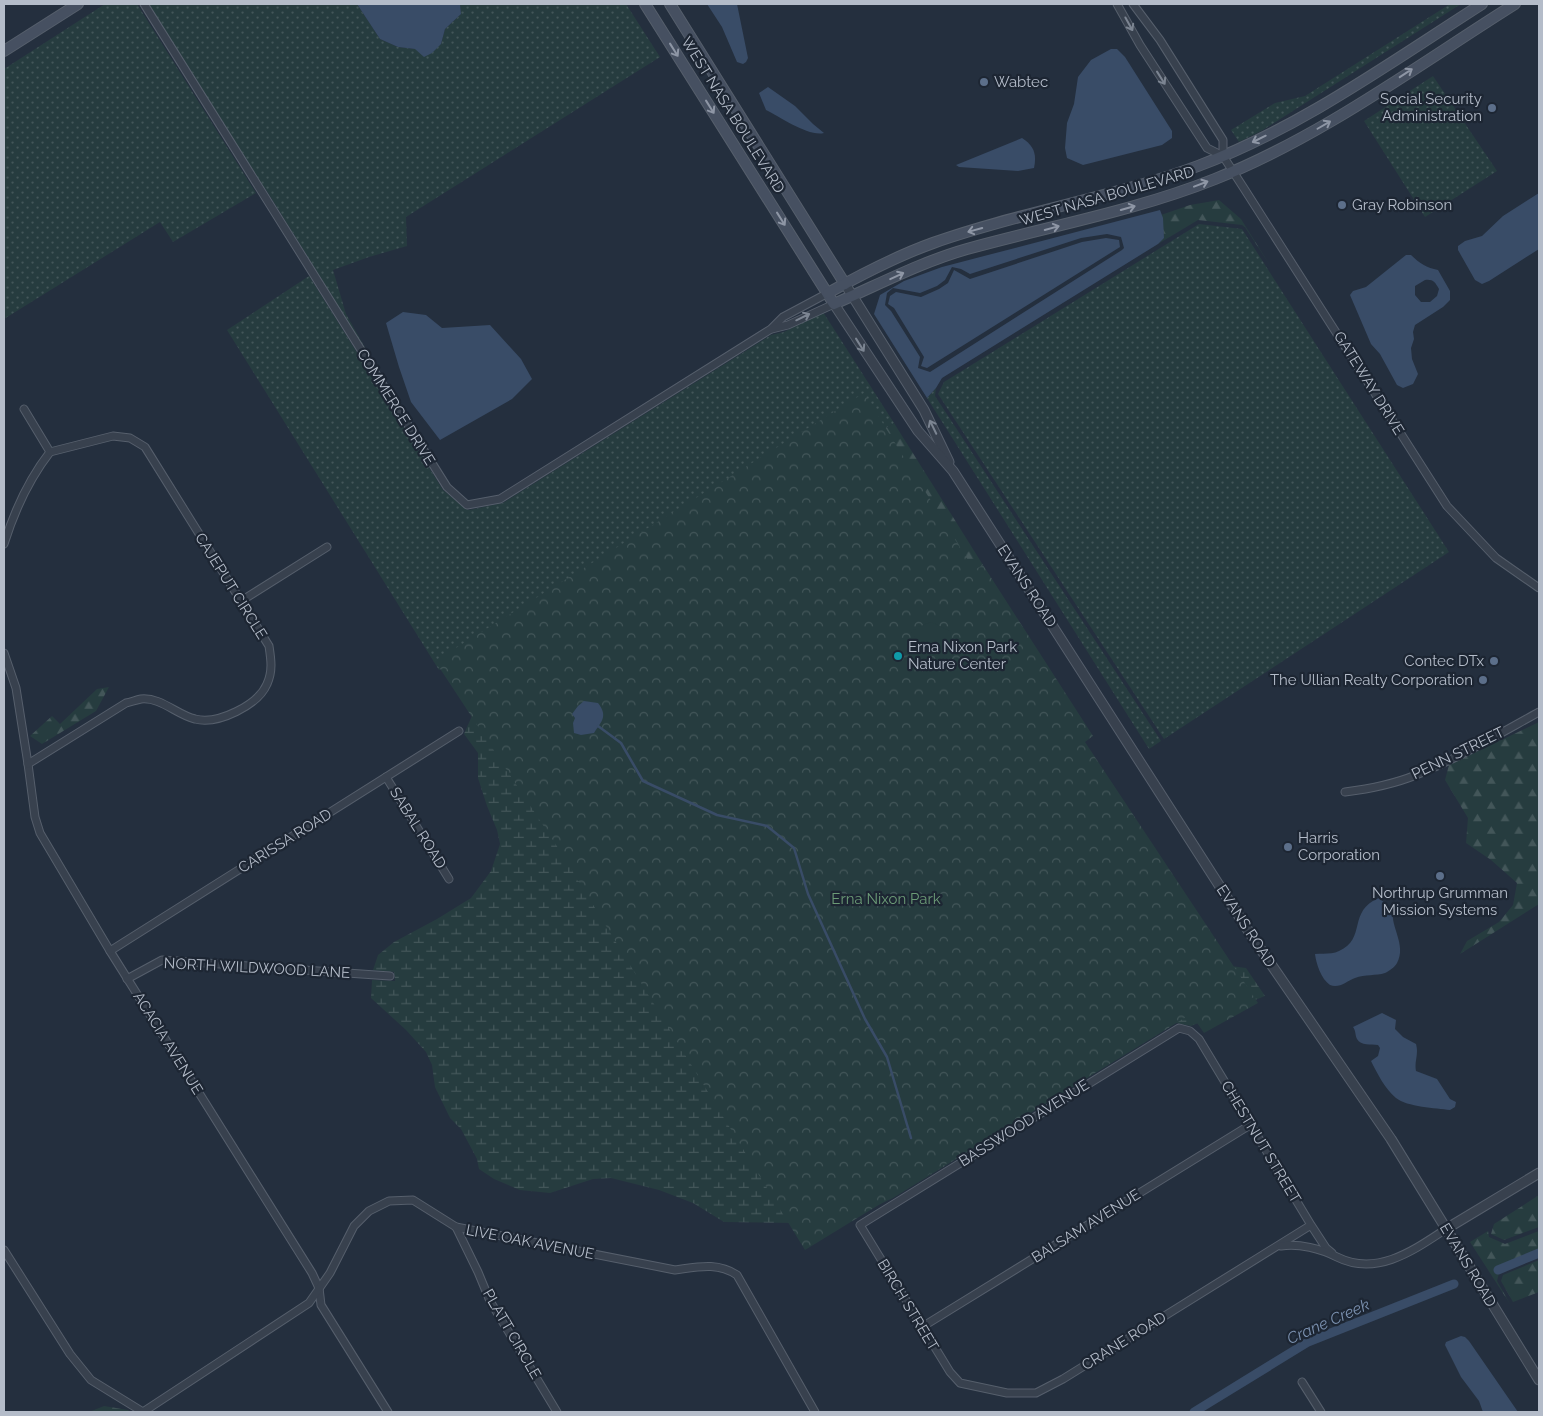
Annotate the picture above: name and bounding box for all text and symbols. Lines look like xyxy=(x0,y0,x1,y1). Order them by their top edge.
one-way arrow xyxy=(1124,17,1134,31)
street label: WEST NASA BOULEVARD xyxy=(677,34,789,197)
one-way arrow xyxy=(670,42,680,56)
one-way arrow xyxy=(1399,68,1413,79)
one-way arrow xyxy=(1156,71,1167,85)
place label: Wabtec xyxy=(994,73,1048,91)
marker: Wabtec xyxy=(978,76,990,88)
place label: Social Security Administration xyxy=(1380,90,1482,125)
one-way arrow xyxy=(705,100,716,114)
marker: Social Security Administration xyxy=(1486,102,1498,114)
one-way arrow xyxy=(1316,119,1330,129)
one-way arrow xyxy=(1252,135,1267,145)
street label: WEST NASA BOULEVARD xyxy=(1018,162,1197,230)
one-way arrow xyxy=(1193,179,1208,189)
place label: Gray Robinson xyxy=(1352,196,1452,214)
marker: Gray Robinson xyxy=(1336,199,1348,211)
one-way arrow xyxy=(1120,203,1136,213)
one-way arrow xyxy=(776,212,786,226)
one-way arrow xyxy=(1044,223,1060,233)
one-way arrow xyxy=(968,226,984,235)
one-way arrow xyxy=(889,271,904,280)
one-way arrow xyxy=(795,312,810,322)
street label: GATEWAY DRIVE xyxy=(1330,328,1408,438)
one-way arrow xyxy=(856,337,866,351)
street label: COMMERCE DRIVE xyxy=(353,346,439,468)
one-way arrow xyxy=(928,420,938,435)
street label: CAJEPUT CIRCLE xyxy=(191,530,271,642)
street label: EVANS ROAD xyxy=(994,541,1060,631)
place label: Erna Nixon Park Nature Center xyxy=(908,638,1017,673)
marker: Erna Nixon Park Nature Center xyxy=(892,650,904,662)
place label: Contec DTx xyxy=(1404,652,1484,670)
marker: Contec DTx xyxy=(1488,655,1500,667)
place label: The Ullian Realty Corporation xyxy=(1270,671,1473,689)
marker: The Ullian Realty Corporation xyxy=(1477,674,1489,686)
street label: PENN STREET xyxy=(1409,723,1507,783)
street label: SABAL ROAD xyxy=(386,784,450,872)
street label: CARISSA ROAD xyxy=(235,805,335,877)
place label: Harris Corporation xyxy=(1298,829,1380,864)
marker: Harris Corporation xyxy=(1282,841,1294,853)
marker: Northrup Grumman Mission Systems xyxy=(1434,870,1446,882)
street label: EVANS ROAD xyxy=(1213,881,1279,971)
place label: Northrup Grumman Mission Systems xyxy=(1372,884,1508,919)
park label: Erna Nixon Park xyxy=(831,890,941,908)
street label: NORTH WILDWOOD LANE xyxy=(163,954,351,982)
street label: ACACIA AVENUE xyxy=(129,988,207,1098)
street label: BASSWOOD AVENUE xyxy=(956,1076,1092,1170)
street label: CHESTNUT STREET xyxy=(1217,1078,1305,1206)
street label: BALSAM AVENUE xyxy=(1028,1185,1144,1267)
street label: EVANS ROAD xyxy=(1436,1220,1500,1310)
street label: LIVE OAK AVENUE xyxy=(464,1221,596,1263)
street label: BIRCH STREET xyxy=(873,1256,943,1354)
street label: PLATT CIRCLE xyxy=(479,1286,545,1382)
water label: Crane Creek xyxy=(1284,1295,1373,1348)
street label: CRANE ROAD xyxy=(1078,1308,1170,1374)

